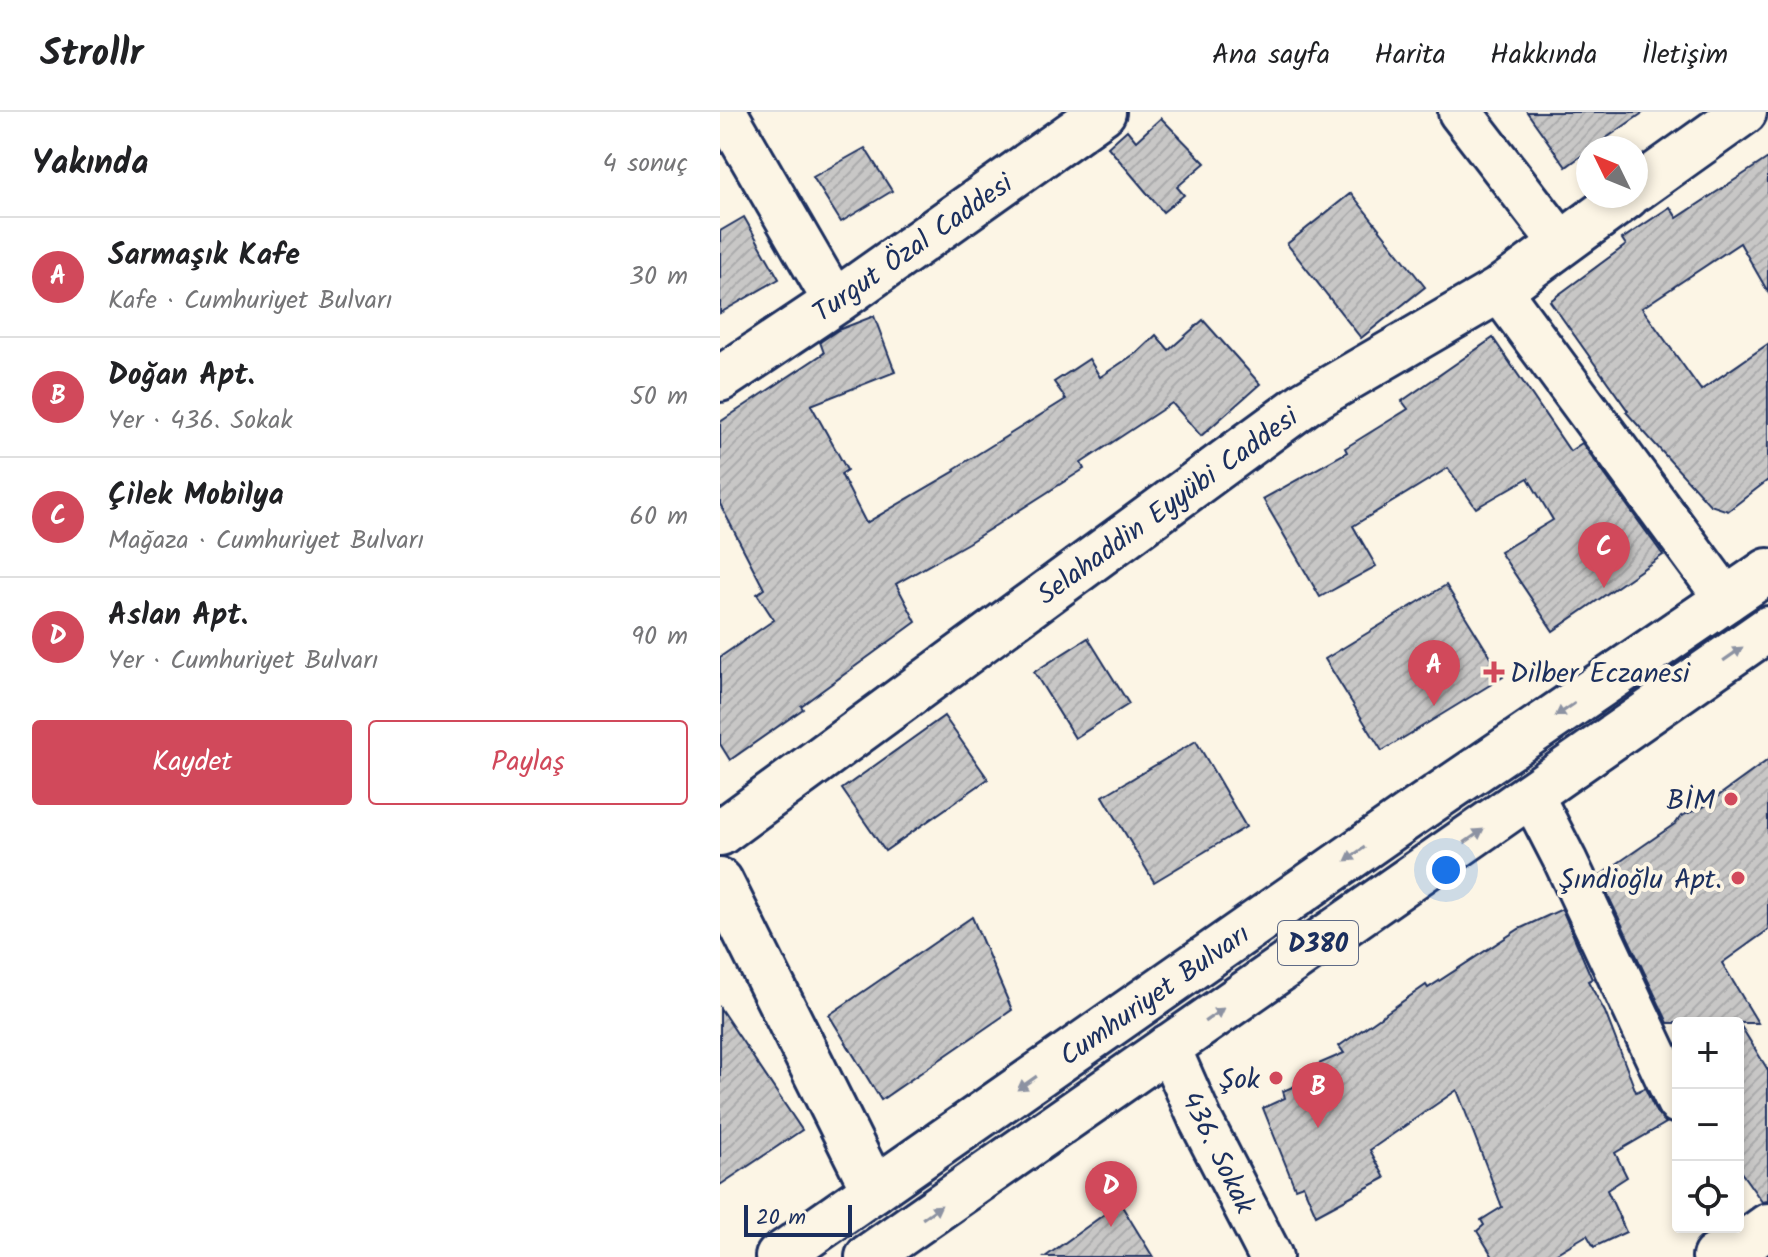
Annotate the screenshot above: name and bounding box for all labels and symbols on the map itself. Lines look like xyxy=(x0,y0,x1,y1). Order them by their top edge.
north arrow xyxy=(1576,136,1648,208)
street label: Turgut Özal Caddesi xyxy=(804,162,1024,335)
street label: Selahaddin Eyyübi Caddesi xyxy=(1028,396,1310,618)
pin: C xyxy=(1578,522,1630,588)
pin: A xyxy=(1408,640,1460,706)
one-way arrow xyxy=(1722,647,1743,662)
place label: Dilber Eczanesi xyxy=(1510,652,1691,697)
marker: Dilber Eczanesi xyxy=(1485,663,1503,681)
one-way arrow xyxy=(1555,702,1576,717)
place label: BİM xyxy=(1666,779,1715,824)
marker: BİM xyxy=(1722,790,1740,808)
one-way arrow xyxy=(1463,828,1484,843)
one-way arrow xyxy=(1344,846,1365,861)
your location xyxy=(1426,850,1466,890)
place label: Şındioğlu Apt. xyxy=(1559,858,1722,903)
marker: Şındioğlu Apt. xyxy=(1729,869,1747,887)
street label: Cumhuriyet Bulvarı xyxy=(1051,913,1260,1079)
road number: D380 xyxy=(1278,921,1358,965)
one-way arrow xyxy=(1203,1008,1224,1023)
place label: Şok xyxy=(1219,1058,1261,1103)
pin: B xyxy=(1292,1062,1344,1128)
marker: Şok xyxy=(1267,1069,1285,1087)
one-way arrow xyxy=(1016,1075,1038,1091)
street label: 436. Sokak xyxy=(1168,1084,1266,1223)
pin: D xyxy=(1085,1161,1137,1227)
scale bar xyxy=(744,1201,852,1237)
one-way arrow xyxy=(921,1205,942,1220)

